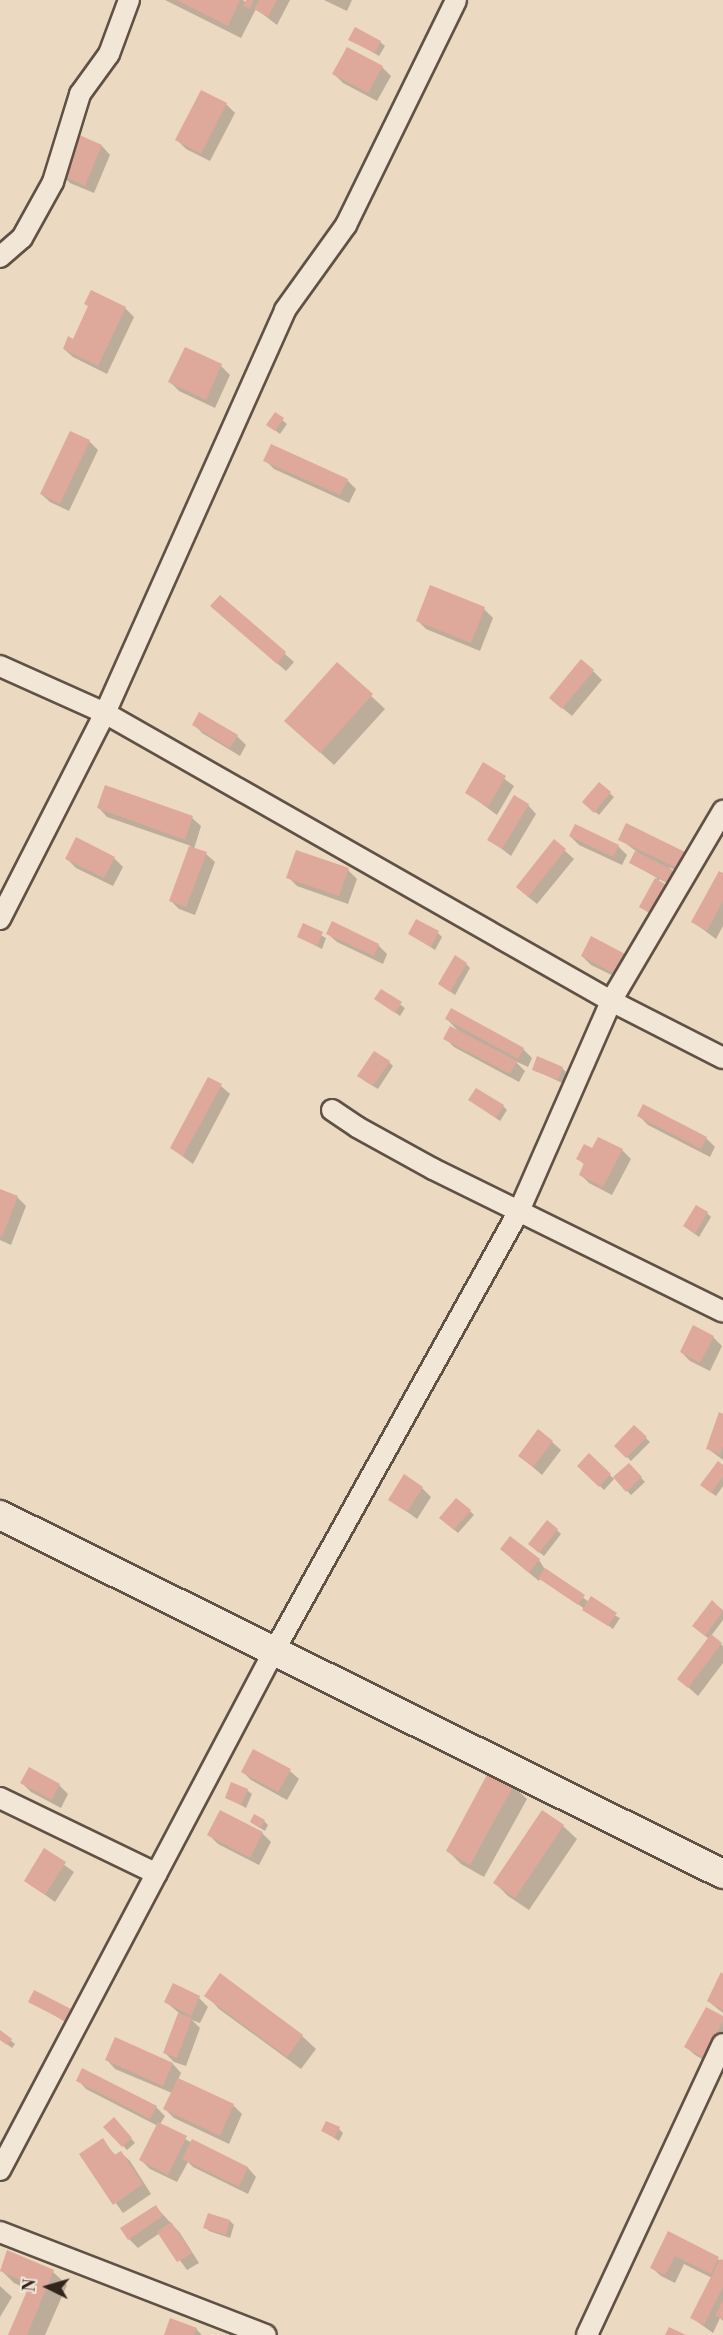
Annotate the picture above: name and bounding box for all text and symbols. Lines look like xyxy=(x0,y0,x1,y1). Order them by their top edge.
north arrow xyxy=(18,2257,78,2317)
text: N xyxy=(20,2278,41,2293)

